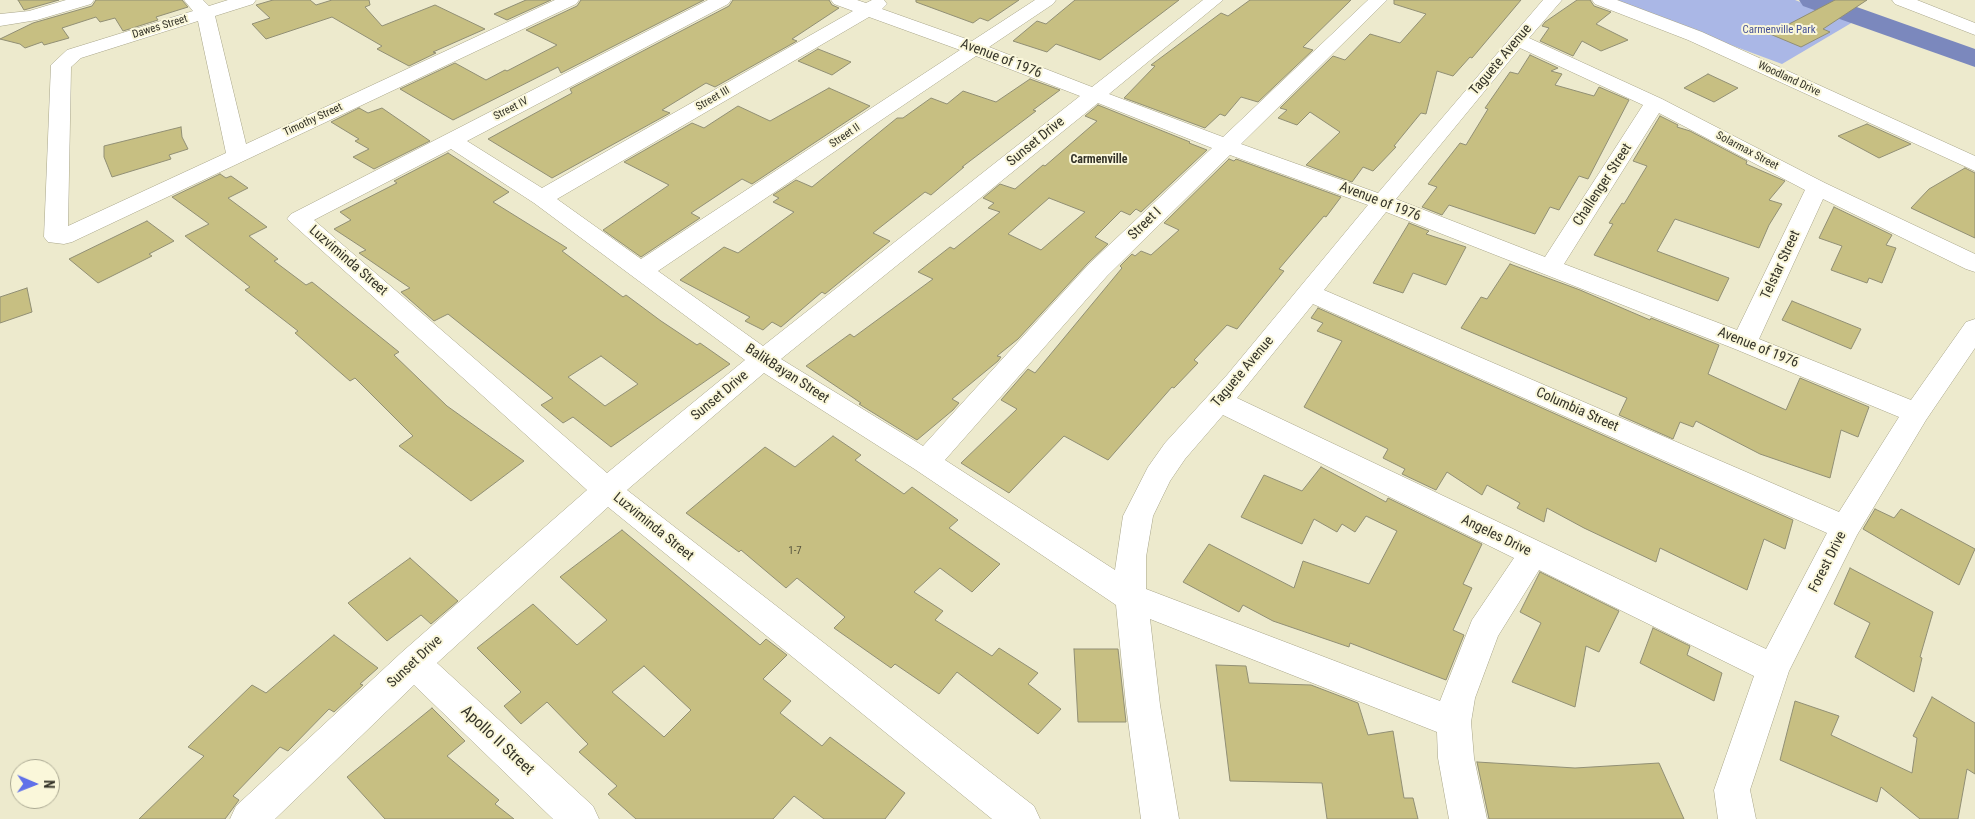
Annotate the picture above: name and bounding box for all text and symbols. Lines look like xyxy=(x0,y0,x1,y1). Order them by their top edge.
street label: Dawes Street xyxy=(131,12,189,42)
street label: Taguete Avenue xyxy=(1466,21,1536,99)
park label: Carmenville Park xyxy=(1742,23,1816,37)
street label: Avenue of 1976 xyxy=(958,36,1044,82)
street label: Woodland Drive xyxy=(1756,59,1822,99)
street label: Street III xyxy=(694,84,732,114)
street label: Street IV xyxy=(491,95,531,123)
street label: Timothy Street xyxy=(281,101,345,139)
street label: Sunset Drive xyxy=(1004,114,1068,170)
street label: Street II xyxy=(827,121,863,151)
street label: Solarmax Street xyxy=(1713,129,1781,173)
street label: Challenger Street xyxy=(1570,141,1636,229)
district label: Carmenville xyxy=(1070,153,1128,167)
street label: Avenue of 1976 xyxy=(1337,179,1423,225)
street label: Street I xyxy=(1125,204,1165,244)
street label: Luzviminda Street xyxy=(305,222,391,300)
street label: Telstar Street xyxy=(1758,228,1804,302)
street label: Avenue of 1976 xyxy=(1715,324,1801,372)
street label: Taguete Avenue xyxy=(1208,333,1278,411)
street label: BalikBayan Street xyxy=(742,341,832,407)
street label: Sunset Drive xyxy=(688,367,752,425)
street label: Columbia Street xyxy=(1533,384,1621,436)
street label: Luzviminda Street xyxy=(609,489,697,565)
street label: Angeles Drive xyxy=(1458,512,1534,560)
street label: Forest Drive xyxy=(1806,529,1850,595)
house number: 1-7 xyxy=(788,544,802,558)
street label: Sunset Drive xyxy=(384,632,446,692)
street label: Apollo II Street xyxy=(456,702,538,780)
north arrow xyxy=(10,759,60,809)
text: N xyxy=(41,780,57,789)

